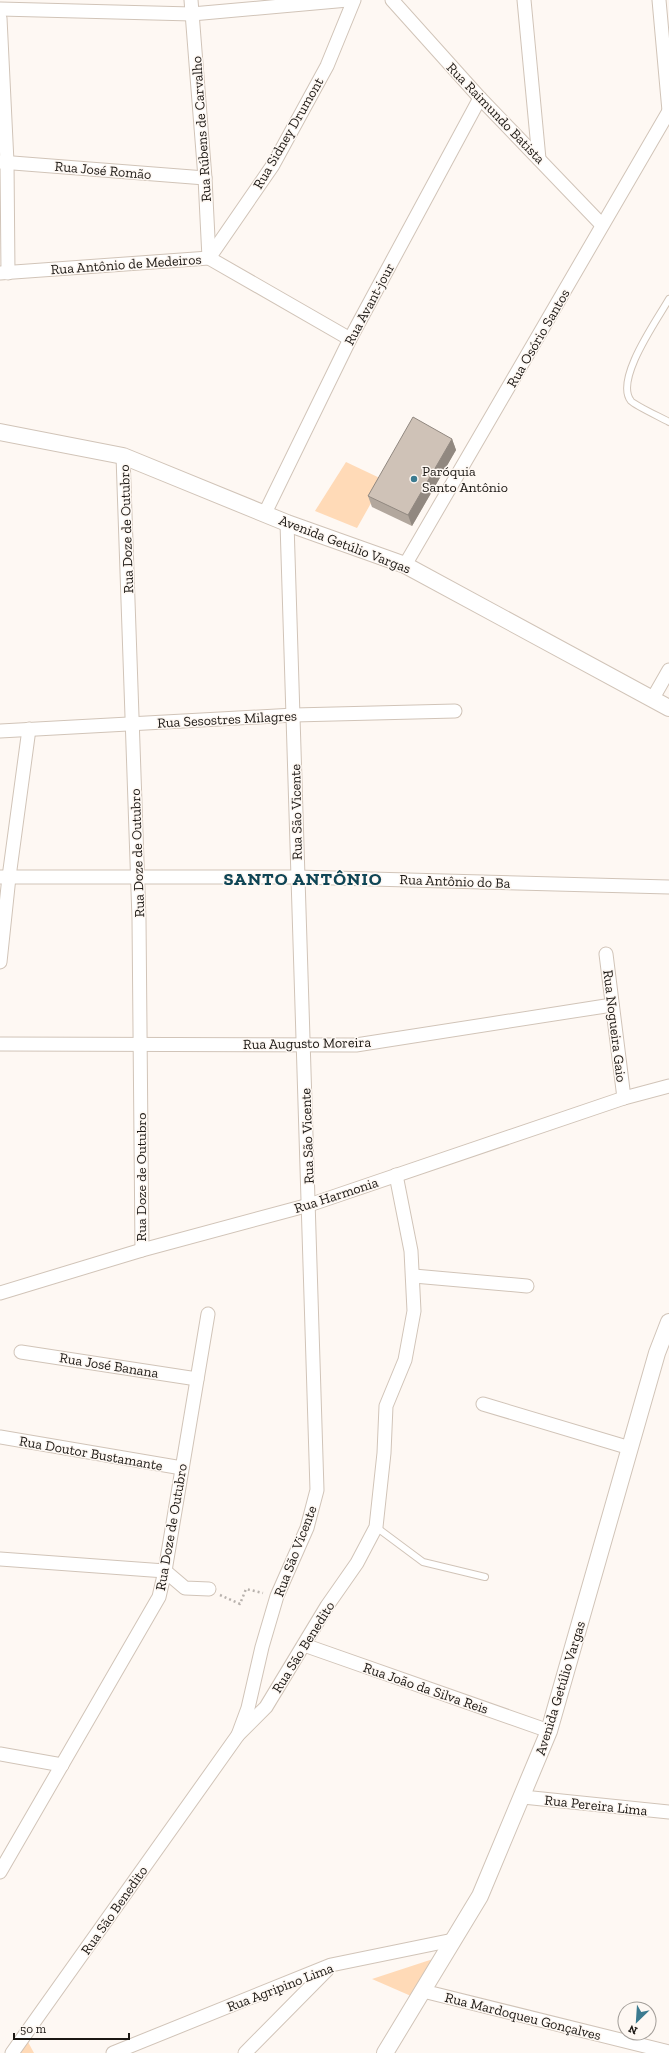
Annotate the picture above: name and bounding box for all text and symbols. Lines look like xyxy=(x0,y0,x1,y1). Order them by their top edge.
street label: Rua Rúbens de Carvalho xyxy=(188,56,215,202)
street label: Rua Raimundo Batista xyxy=(443,59,549,168)
street label: Rua Sidney Drumont xyxy=(250,74,328,192)
street label: Rua José Romão xyxy=(54,158,152,183)
street label: Rua Antônio de Medeiros xyxy=(50,251,202,278)
street label: Rua Avant-jour xyxy=(341,260,398,348)
street label: Rua Osório Santos xyxy=(503,286,574,391)
place label: Paróquia Santo Antônio xyxy=(422,463,508,496)
street label: Rua Doze de Outubro xyxy=(116,464,137,594)
marker: Paróquia Santo Antônio xyxy=(409,474,419,484)
street label: Avenida Getúlio Vargas xyxy=(277,511,413,577)
street label: Rua Sesostres Milagres xyxy=(157,707,297,732)
street label: Rua São Vicente xyxy=(287,763,306,860)
street label: Rua Doze de Outubro xyxy=(127,788,148,918)
district label: SANTO ANTÔNIO xyxy=(224,868,383,890)
street label: Rua Antônio do Ba xyxy=(399,871,511,892)
street label: Rua Nogueira Gaio xyxy=(599,969,630,1083)
street label: Rua Augusto Moreira xyxy=(243,1034,371,1053)
street label: Rua São Vicente xyxy=(297,1087,318,1184)
street label: Rua Doze de Outubro xyxy=(133,1113,150,1241)
street label: Rua Harmonia xyxy=(292,1174,381,1217)
street label: Rua José Banana xyxy=(58,1349,160,1382)
street label: Rua Doutor Bustamante xyxy=(18,1432,164,1475)
street label: Rua Doze de Outubro xyxy=(152,1462,191,1592)
street label: Rua São Vicente xyxy=(270,1503,321,1599)
street label: Rua São Benedito xyxy=(268,1598,338,1696)
street label: Avenida Getúlio Vargas xyxy=(532,1619,589,1757)
street label: Rua João da Silva Reis xyxy=(361,1659,491,1718)
street label: Rua Pereira Lima xyxy=(544,1792,648,1819)
street label: Rua São Benedito xyxy=(77,1863,151,1958)
street label: Rua Agripino Lima xyxy=(224,1959,336,2016)
street label: Rua Mardoqueu Gonçalves xyxy=(443,1989,603,2044)
north arrow xyxy=(617,2001,657,2041)
scale bar xyxy=(14,2015,129,2041)
text: 50 m xyxy=(20,2022,47,2036)
text: N xyxy=(626,2022,640,2037)

